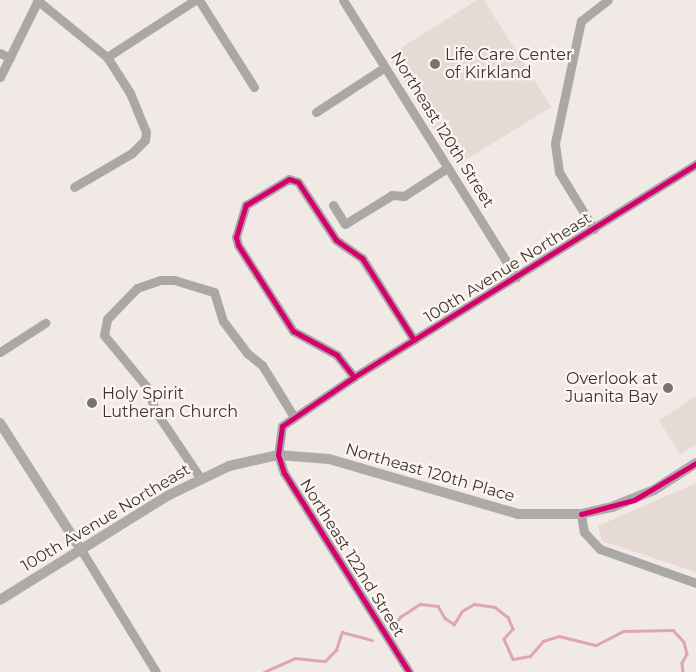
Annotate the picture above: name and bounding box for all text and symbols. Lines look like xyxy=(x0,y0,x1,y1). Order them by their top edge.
place label: Life Care Center of Kirkland xyxy=(445,45,572,83)
street label: Northeast 120th Street xyxy=(386,49,498,211)
marker: Life Care Center of Kirkland xyxy=(429,58,441,70)
street label: 100th Avenue Northeast xyxy=(421,209,595,327)
place label: Overlook at Juanita Bay xyxy=(565,369,658,407)
marker: Overlook at Juanita Bay xyxy=(662,382,674,394)
place label: Holy Spirit Lutheran Church xyxy=(102,384,238,422)
marker: Holy Spirit Lutheran Church xyxy=(86,397,98,409)
street label: Northeast 120th Place xyxy=(343,440,517,506)
street label: 100th Avenue Northeast xyxy=(18,460,194,576)
street label: Northeast 122nd Street xyxy=(295,476,409,640)

